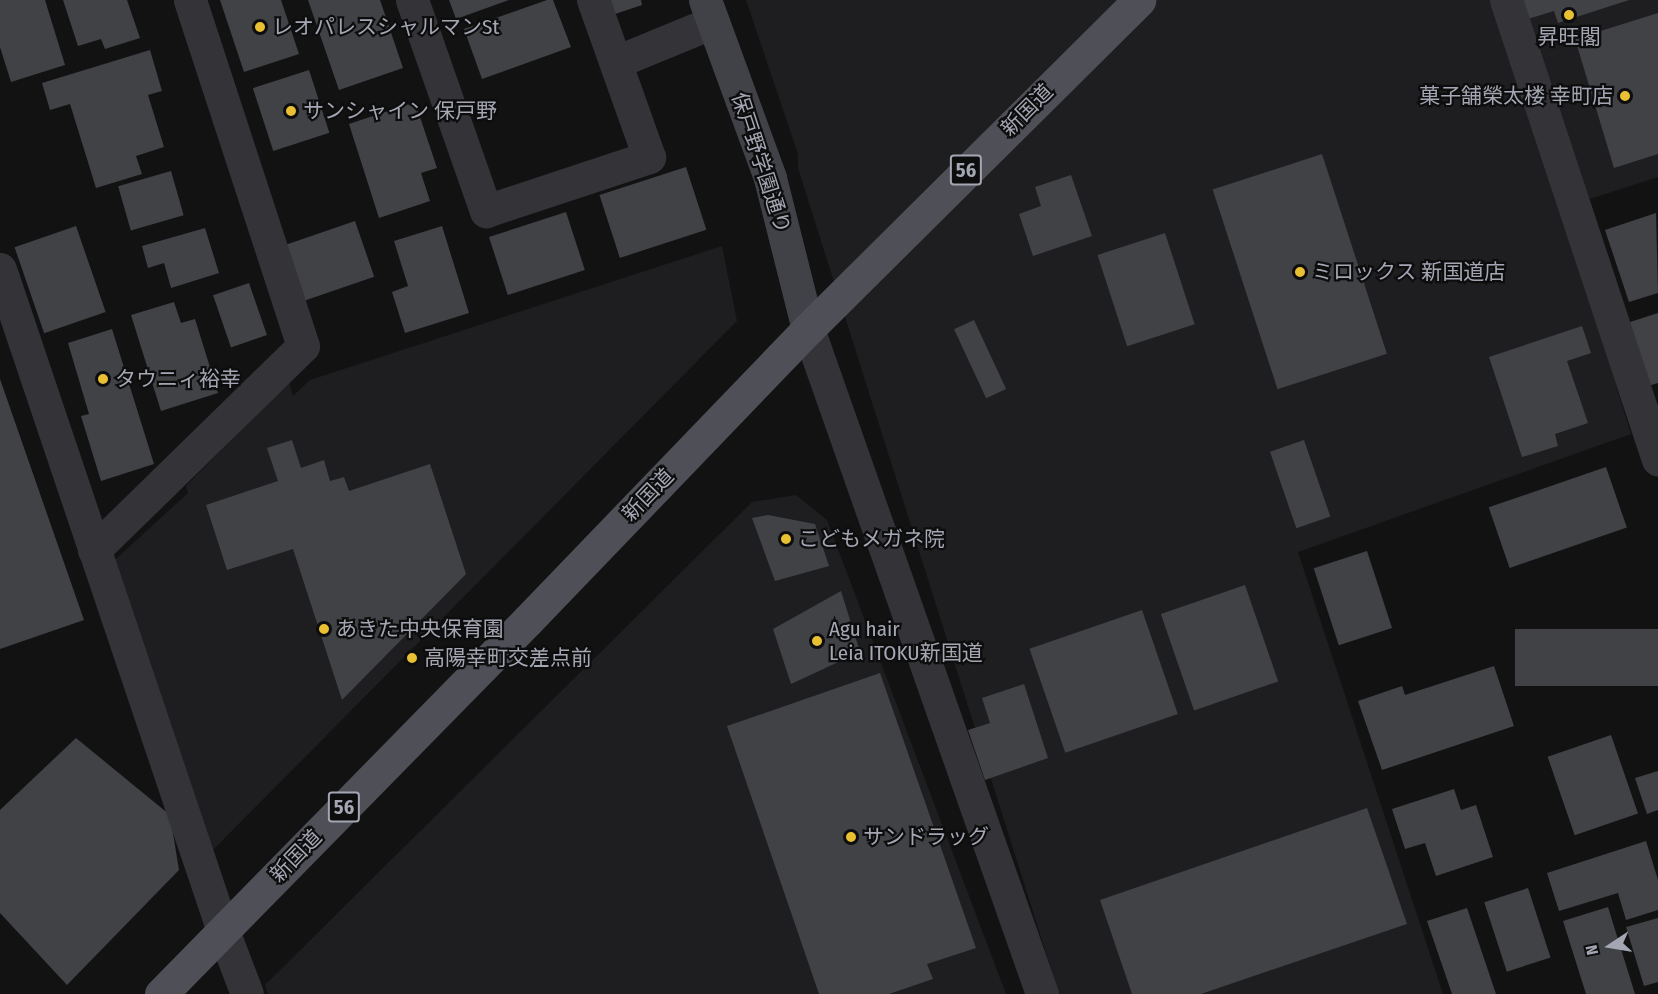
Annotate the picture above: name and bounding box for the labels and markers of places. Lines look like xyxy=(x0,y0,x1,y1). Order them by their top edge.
marker: 昇旺閣 xyxy=(1562,8,1576,22)
place label: レオパレスシャルマンSt xyxy=(272,14,499,40)
marker: レオパレスシャルマンSt xyxy=(253,20,267,34)
place label: 昇旺閣 xyxy=(1538,24,1600,50)
place label: 菓子舗榮太楼 幸町店 xyxy=(1419,83,1613,109)
marker: 菓子舗榮太楼 幸町店 xyxy=(1618,89,1632,103)
place label: サンシャイン 保戸野 xyxy=(303,98,497,124)
marker: サンシャイン 保戸野 xyxy=(284,104,298,118)
place label: ミロックス 新国道店 xyxy=(1312,259,1506,285)
marker: ミロックス 新国道店 xyxy=(1293,265,1307,279)
place label: タウニィ裕幸 xyxy=(115,366,241,392)
marker: タウニィ裕幸 xyxy=(96,372,110,386)
place label: こどもメガネ院 xyxy=(798,526,945,552)
marker: こどもメガネ院 xyxy=(779,532,793,546)
place label: あきた中央保育園 xyxy=(336,616,504,642)
place label: Agu hair Leia ITOKU新国道 xyxy=(829,616,983,666)
marker: あきた中央保育園 xyxy=(317,622,331,636)
marker: Agu hair Leia ITOKU新国道 xyxy=(810,634,824,648)
place label: 高陽幸町交差点前 xyxy=(424,645,592,671)
marker: 高陽幸町交差点前 xyxy=(405,651,419,665)
place label: サンドラッグ xyxy=(863,824,989,850)
marker: サンドラッグ xyxy=(844,830,858,844)

